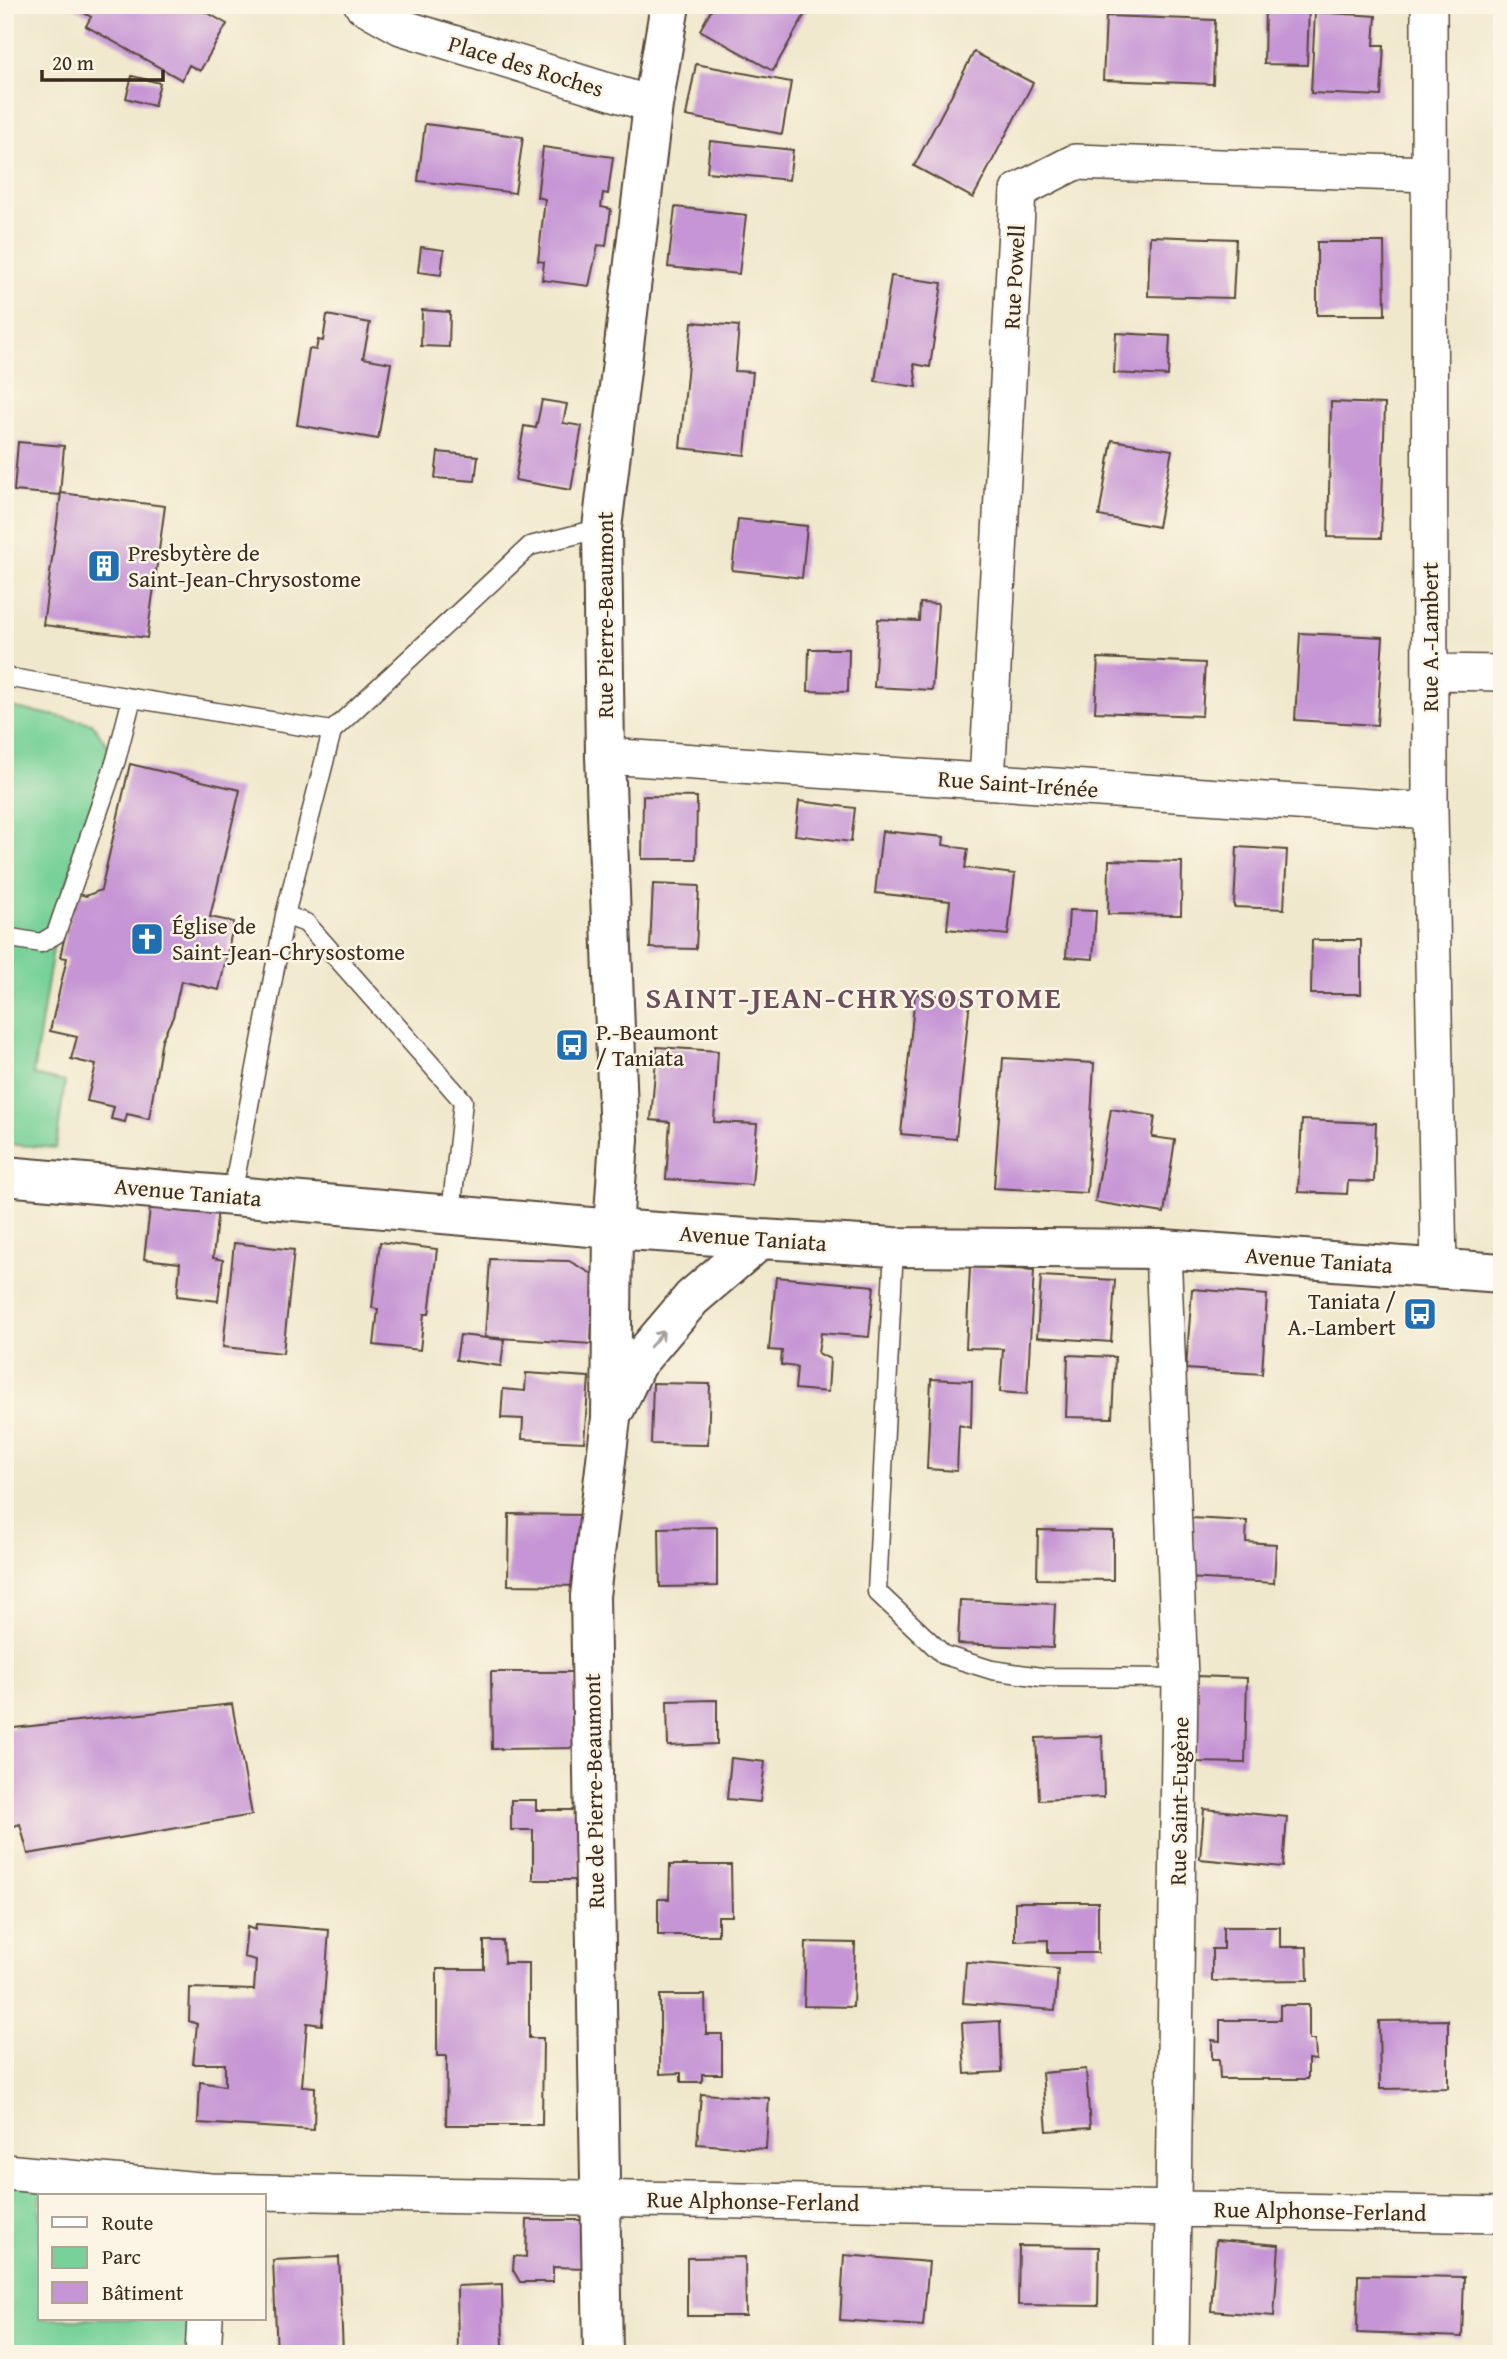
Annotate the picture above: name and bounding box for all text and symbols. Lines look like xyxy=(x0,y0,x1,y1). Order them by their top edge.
street label: Place des Roches xyxy=(444,26,608,105)
scale bar xyxy=(42,38,163,82)
text: 20 m xyxy=(52,47,94,78)
street label: Rue Powell xyxy=(994,224,1033,330)
street label: Rue Pierre-Beaumont xyxy=(588,511,621,719)
place label: Presbytère de Saint-Jean-Chrysostome xyxy=(128,536,361,595)
building icon: Presbytère de Saint-Jean-Chrysostome xyxy=(85,547,123,585)
street label: Rue A.-Lambert xyxy=(1413,562,1446,712)
street label: Rue Saint-Irénée xyxy=(937,761,1099,806)
place label: Église de Saint-Jean-Chrysostome xyxy=(172,909,405,968)
church icon: Église de Saint-Jean-Chrysostome xyxy=(128,920,166,958)
district label: SAINT-JEAN-CHRYSOSTOME xyxy=(645,975,1063,1019)
place label: P.-Beaumont / Taniata xyxy=(596,1015,718,1074)
bus stop icon: P.-Beaumont / Taniata xyxy=(553,1026,591,1064)
street label: Avenue Taniata xyxy=(113,1169,263,1214)
street label: Avenue Taniata xyxy=(678,1216,828,1259)
street label: Avenue Taniata xyxy=(1244,1238,1394,1281)
place label: Taniata / A.-Lambert xyxy=(1287,1284,1396,1343)
bus stop icon: Taniata / A.-Lambert xyxy=(1401,1295,1439,1333)
one-way arrow xyxy=(649,1330,665,1348)
street label: Rue de Pierre-Beaumont xyxy=(575,1673,612,1909)
street label: Rue Saint-Eugène xyxy=(1161,1716,1196,1886)
street label: Rue Alphonse-Ferland xyxy=(646,2182,860,2219)
street label: Rue Alphonse-Ferland xyxy=(1213,2192,1427,2229)
legend xyxy=(38,2194,266,2320)
text: Route xyxy=(102,2207,154,2238)
text: Parc xyxy=(102,2241,141,2272)
text: Bâtiment xyxy=(102,2277,184,2308)

